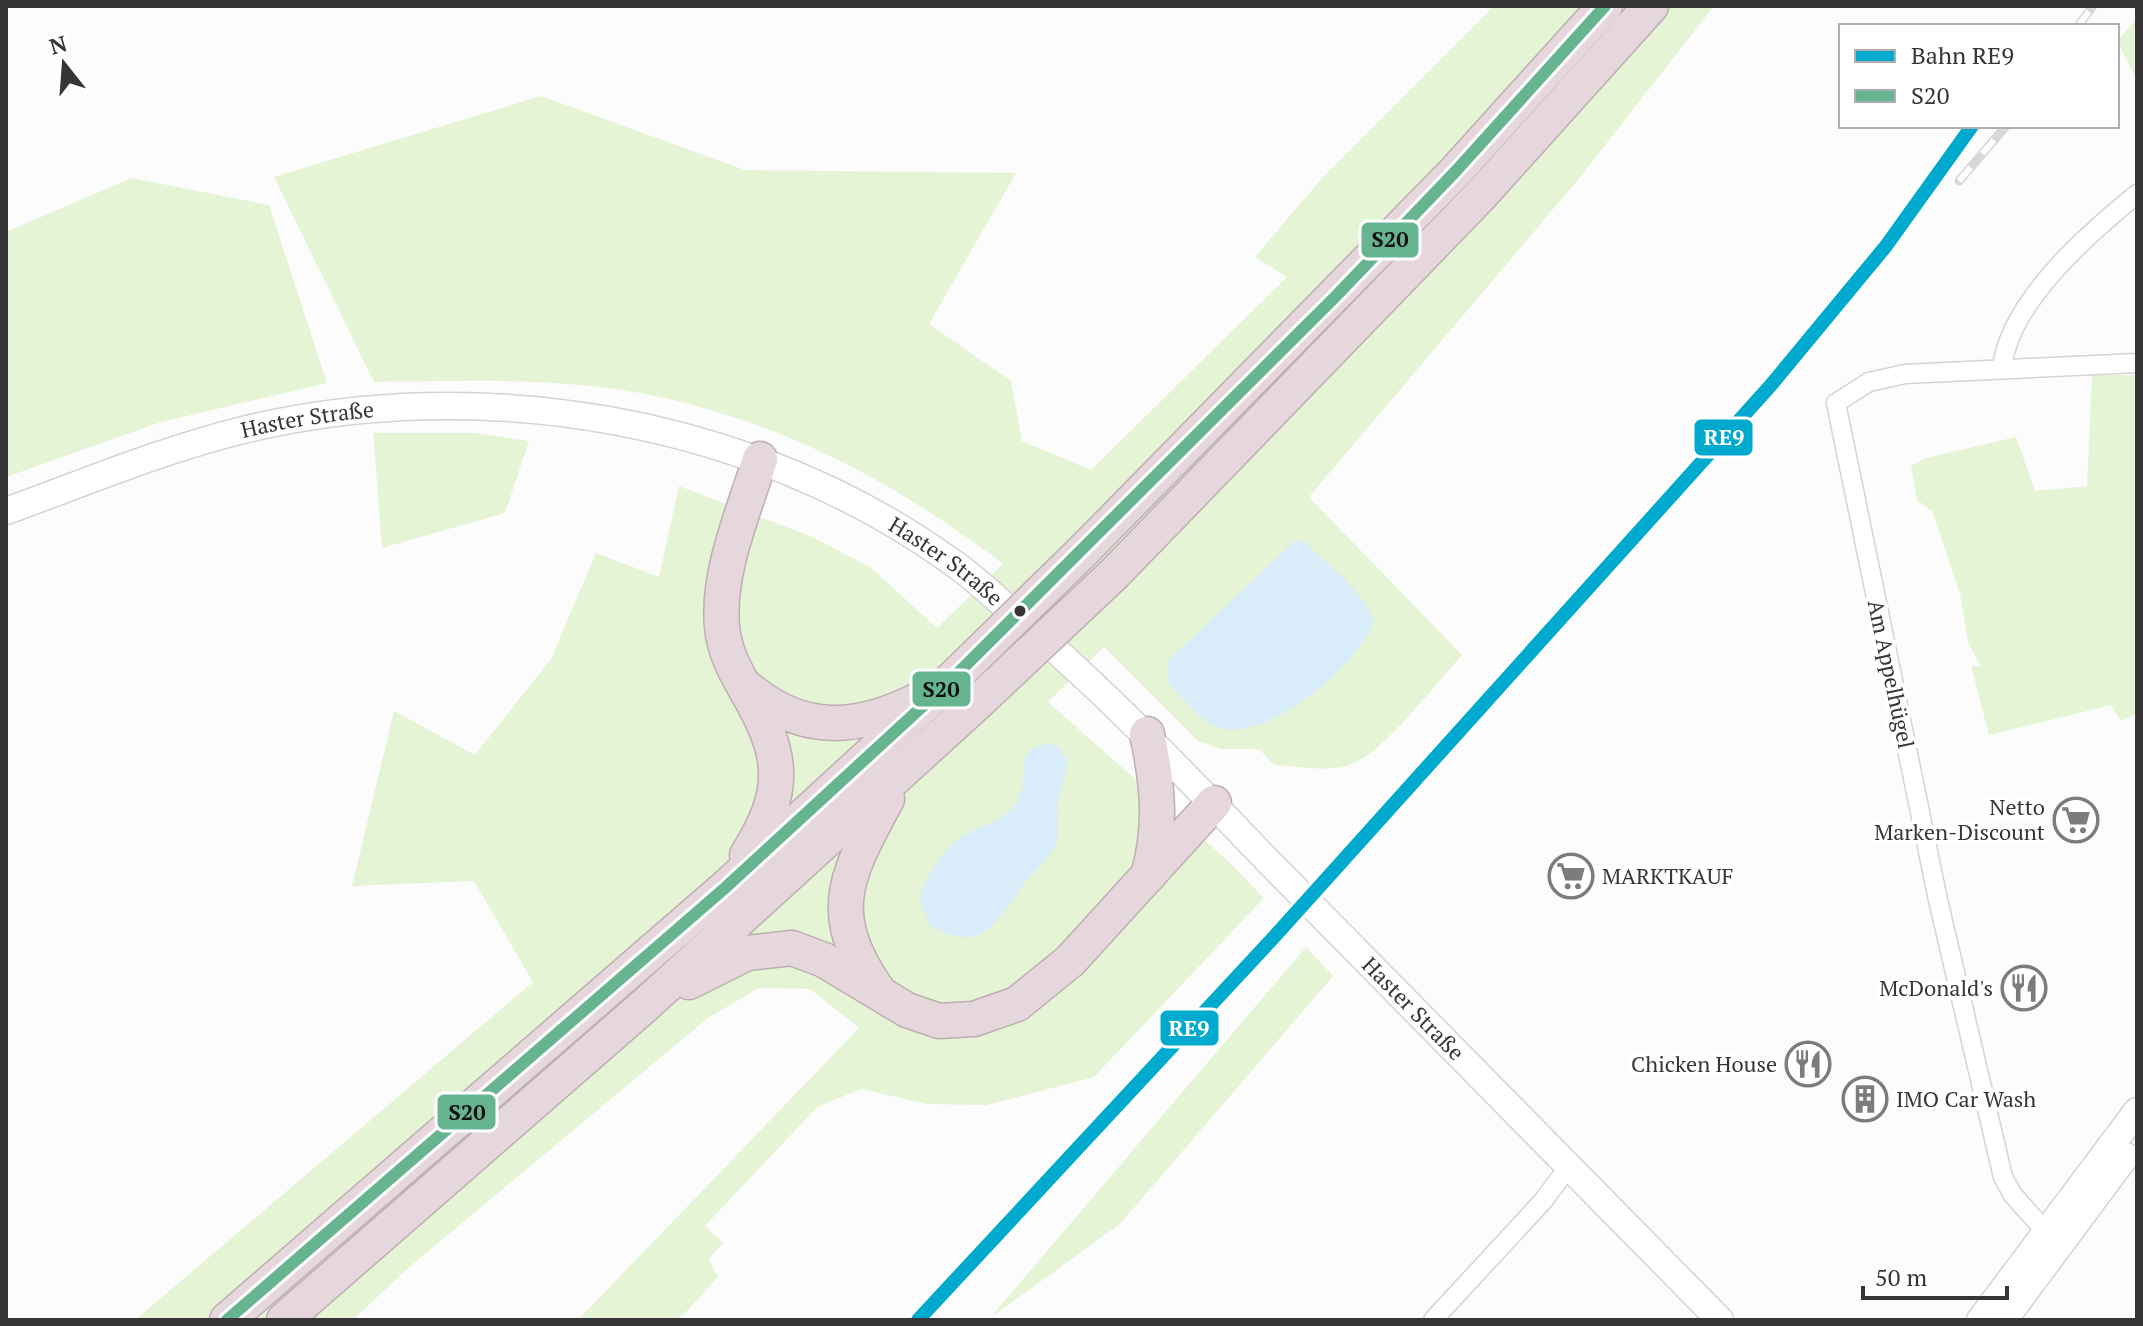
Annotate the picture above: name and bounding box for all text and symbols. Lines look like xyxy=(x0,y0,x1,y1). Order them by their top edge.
north arrow xyxy=(24,24,104,104)
legend xyxy=(1839,24,2119,128)
text: N xyxy=(46,28,71,61)
text: Bahn RE9 xyxy=(1911,39,2014,71)
text: S20 xyxy=(1911,79,1949,111)
line badge: S20 xyxy=(1360,221,1420,259)
text: S20 xyxy=(1371,224,1409,253)
street label: Haster Straße xyxy=(238,394,375,444)
line badge: RE9 xyxy=(1693,418,1754,457)
text: RE9 xyxy=(1703,422,1745,451)
street label: Haster Straße xyxy=(884,509,1010,612)
street label: Am Appelhügel xyxy=(1862,597,1921,751)
unlabelled marker xyxy=(1012,603,1028,619)
line badge: S20 xyxy=(911,670,972,708)
text: S20 xyxy=(922,674,960,703)
place label: Netto Marken-Discount xyxy=(1874,792,2045,846)
supermarket icon: Netto Marken-Discount xyxy=(2052,796,2100,844)
supermarket icon: MARKTKAUF xyxy=(1547,852,1595,900)
place label: MARKTKAUF xyxy=(1602,861,1733,890)
street label: Haster Straße xyxy=(1356,950,1471,1066)
restaurant icon: McDonald's xyxy=(2000,964,2048,1012)
place label: McDonald's xyxy=(1879,973,1993,1002)
line badge: RE9 xyxy=(1159,1009,1220,1047)
text: RE9 xyxy=(1168,1013,1210,1042)
restaurant icon: Chicken House xyxy=(1784,1040,1832,1088)
place label: Chicken House xyxy=(1631,1049,1777,1078)
building icon: IMO Car Wash xyxy=(1841,1075,1889,1123)
place label: IMO Car Wash xyxy=(1896,1084,2036,1113)
line badge: S20 xyxy=(436,1093,497,1131)
text: S20 xyxy=(448,1097,486,1126)
scale bar xyxy=(1863,1250,2007,1300)
text: 50 m xyxy=(1875,1261,1927,1293)

